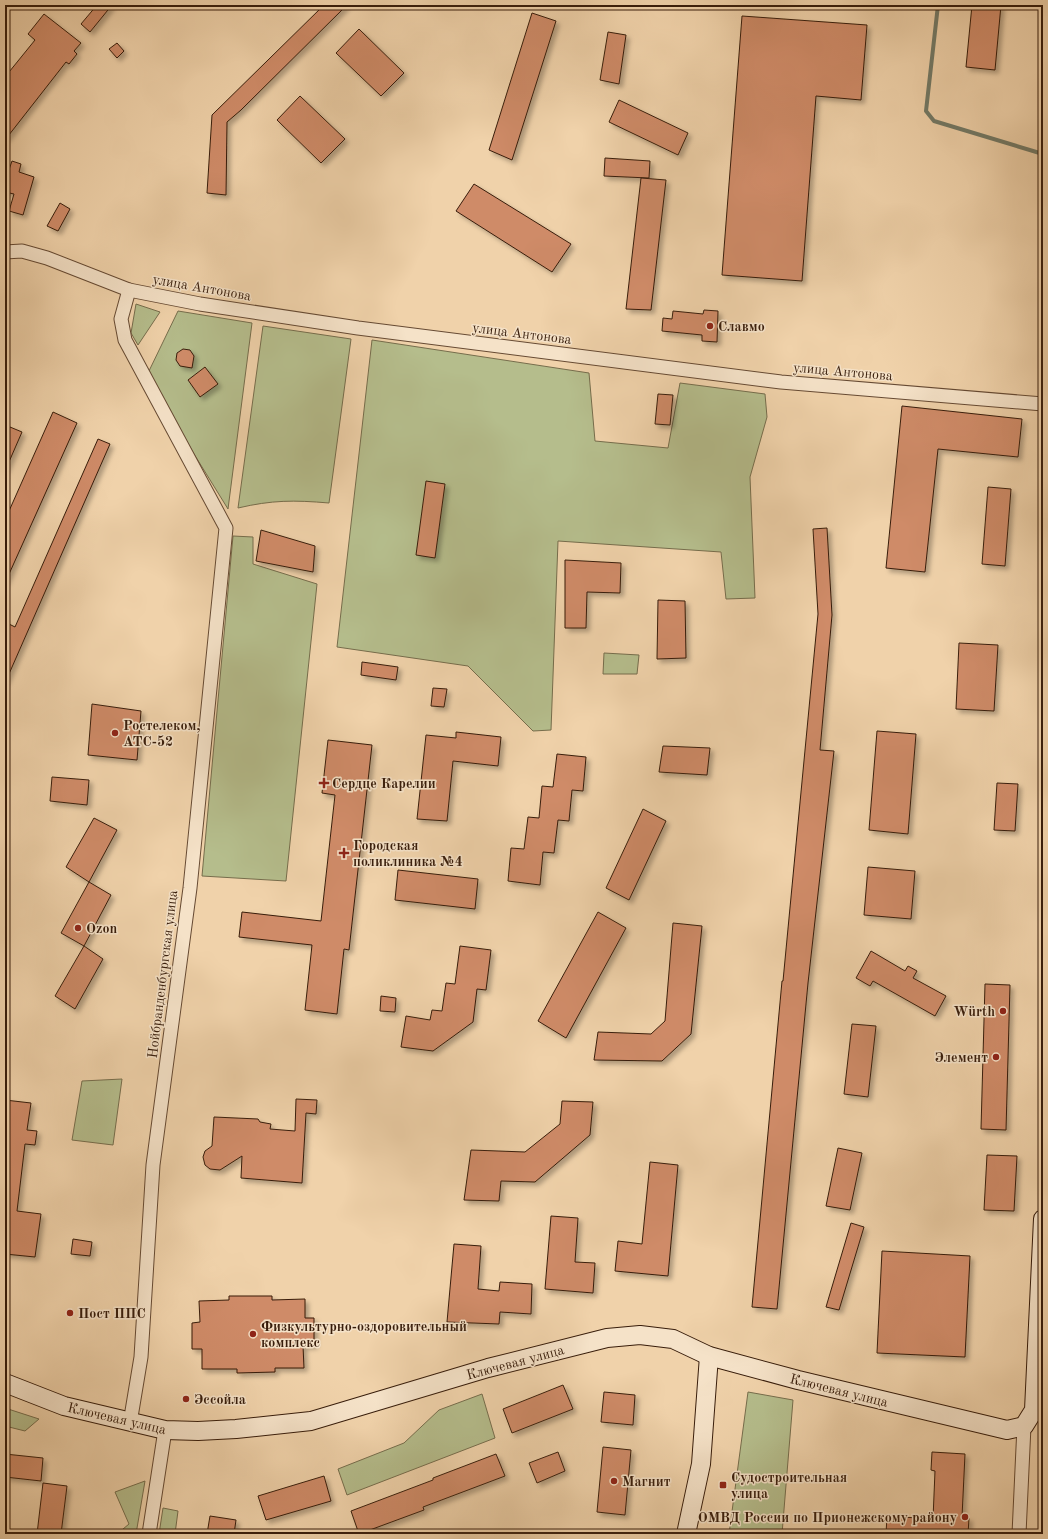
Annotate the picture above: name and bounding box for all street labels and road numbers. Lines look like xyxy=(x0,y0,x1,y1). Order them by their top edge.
street label: улица Антонова xyxy=(151,272,252,304)
street label: улица Антонова xyxy=(471,321,572,347)
street label: улица Антонова xyxy=(793,361,893,383)
street label: Нойбранденбургская улица xyxy=(146,889,180,1059)
street label: Ключевая улица xyxy=(465,1343,566,1383)
street label: Ключевая улица xyxy=(788,1372,889,1410)
street label: Ключевая улица xyxy=(66,1401,167,1437)

